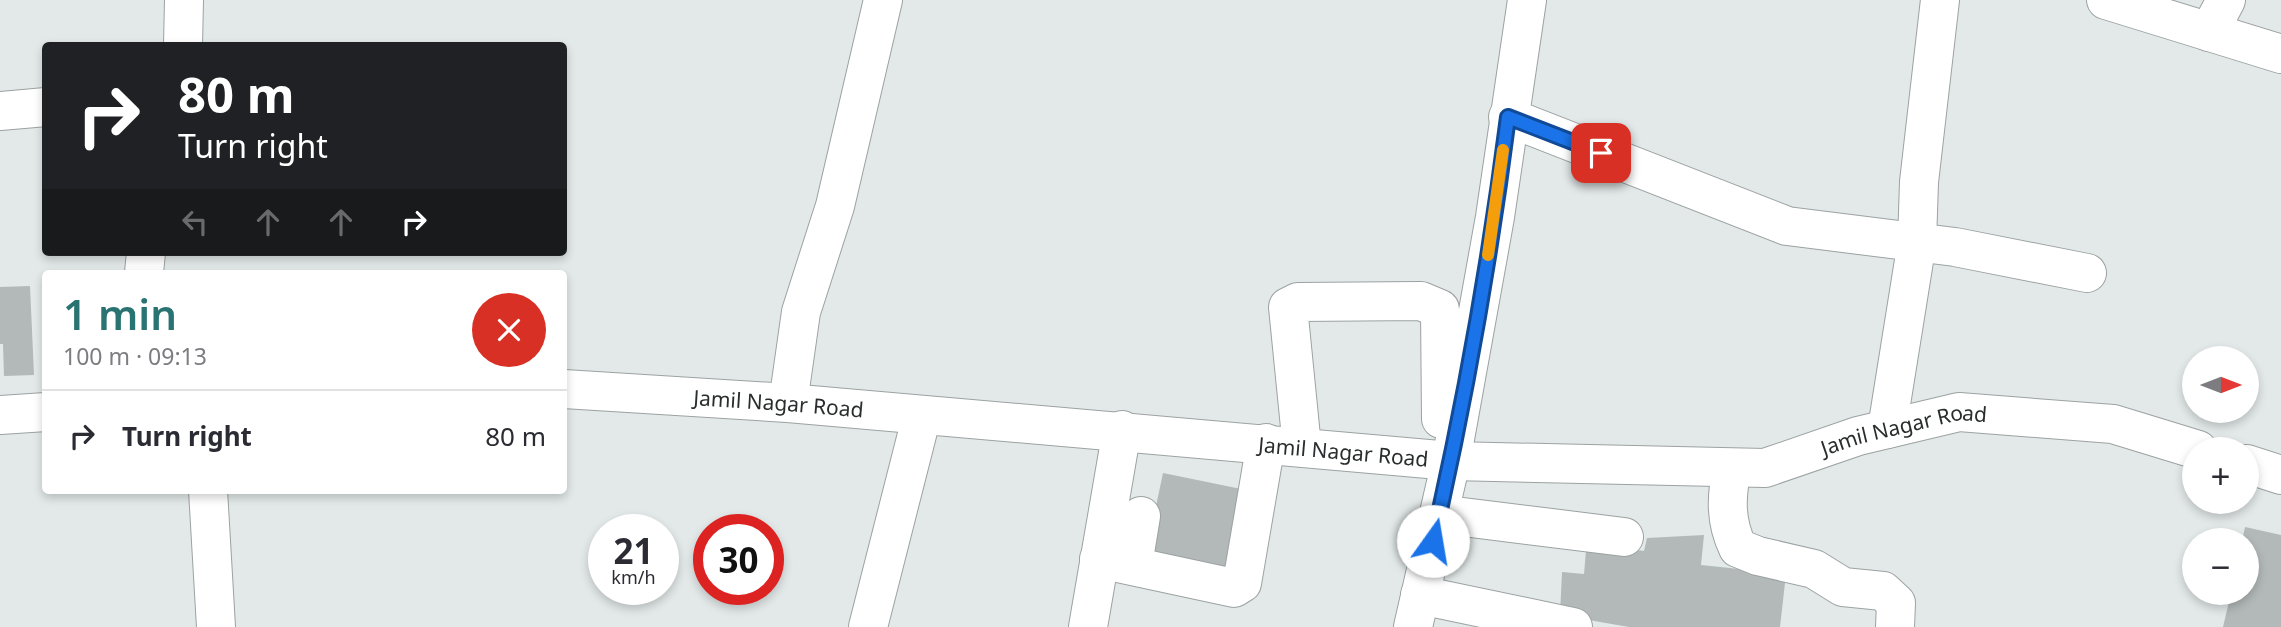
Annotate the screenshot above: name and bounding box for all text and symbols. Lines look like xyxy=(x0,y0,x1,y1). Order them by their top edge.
text: 80 m xyxy=(178,61,295,127)
icon: right xyxy=(63,70,154,161)
pin xyxy=(1571,123,1631,183)
text: Turn right xyxy=(178,124,328,167)
icon: arrive xyxy=(1582,134,1620,172)
icon: left xyxy=(176,203,214,241)
icon: ahead xyxy=(249,203,287,241)
icon: ahead xyxy=(322,203,360,241)
icon: right xyxy=(395,203,433,241)
text: 1 min xyxy=(63,285,177,342)
button: close xyxy=(472,293,546,367)
text: 100 m · 09:13 xyxy=(63,340,207,372)
north arrow xyxy=(2182,346,2259,424)
map controls xyxy=(2182,346,2259,605)
street label: Jamil Nagar Road xyxy=(691,383,865,424)
street label: Jamil Nagar Road xyxy=(1815,398,1988,462)
icon: right xyxy=(63,417,101,455)
text: Turn right xyxy=(122,418,252,454)
text: 80 m xyxy=(485,418,546,454)
street label: Jamil Nagar Road xyxy=(1255,430,1430,473)
button: + xyxy=(2182,437,2259,514)
position arrow xyxy=(1396,504,1470,578)
speed limit sign: 30 xyxy=(693,514,784,605)
text: 21 xyxy=(613,527,654,574)
button: − xyxy=(2182,528,2259,605)
text: km/h xyxy=(611,565,656,589)

